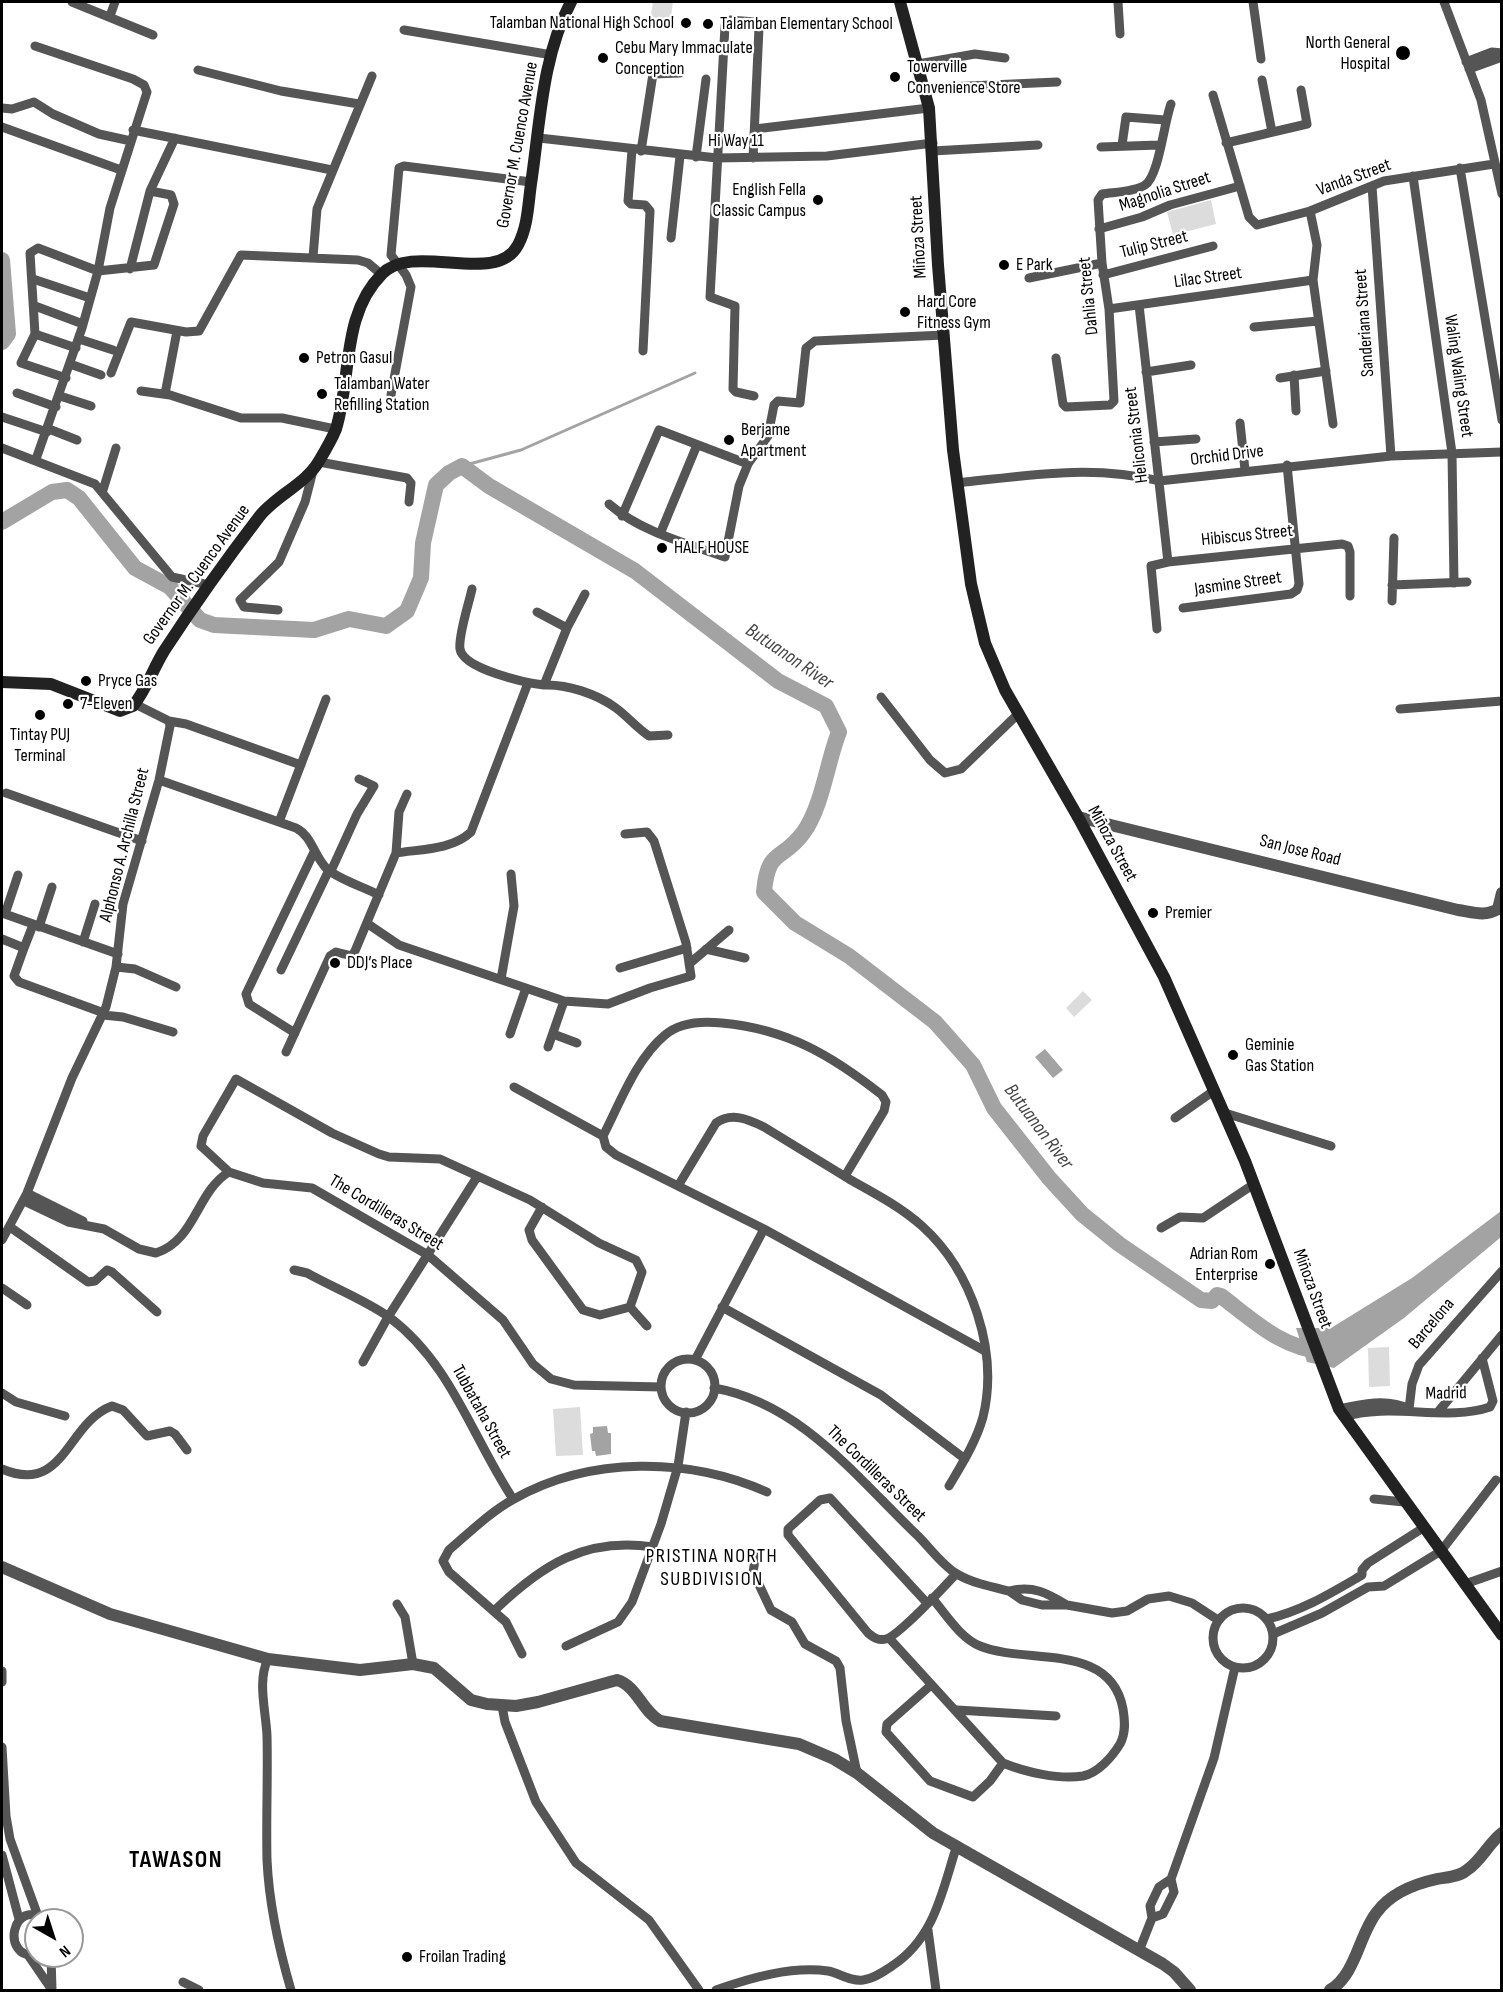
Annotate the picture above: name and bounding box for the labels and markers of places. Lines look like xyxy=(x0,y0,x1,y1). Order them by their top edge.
place label: Talamban National High School xyxy=(490,12,674,34)
place label: Talamban Elementary School xyxy=(720,13,893,35)
marker: Talamban National High School xyxy=(679,16,693,30)
marker: Talamban Elementary School xyxy=(701,17,715,31)
place label: North General Hospital xyxy=(1306,32,1390,74)
place label: Cebu Mary Immaculate Conception xyxy=(615,37,753,80)
marker: North General Hospital xyxy=(1394,44,1412,62)
marker: Cebu Mary Immaculate Conception xyxy=(596,51,610,65)
place label: Towerville Convenience Store xyxy=(907,56,1021,98)
marker: Towerville Convenience Store xyxy=(888,70,902,84)
place label: English Fella Classic Campus xyxy=(713,179,806,222)
marker: English Fella Classic Campus xyxy=(811,193,825,207)
place label: E Park xyxy=(1016,254,1053,276)
marker: E Park xyxy=(997,258,1011,272)
place label: Hard Core Fitness Gym xyxy=(917,291,991,334)
marker: Hard Core Fitness Gym xyxy=(898,305,912,319)
place label: Petron Gasul xyxy=(316,347,392,369)
marker: Petron Gasul xyxy=(297,351,311,365)
place label: Talamban Water Refilling Station xyxy=(334,373,430,416)
marker: Talamban Water Refilling Station xyxy=(315,387,329,401)
place label: Berjame Apartment xyxy=(741,419,806,462)
marker: Berjame Apartment xyxy=(722,433,736,447)
place label: HALF HOUSE xyxy=(674,537,750,559)
marker: HALF HOUSE xyxy=(655,541,669,555)
place label: Pryce Gas xyxy=(98,670,157,692)
marker: Pryce Gas xyxy=(79,674,93,688)
place label: 7-Eleven xyxy=(80,693,133,715)
marker: 7-Eleven xyxy=(61,697,75,711)
marker: Tintay PUJ Terminal xyxy=(33,708,47,722)
place label: Tintay PUJ Terminal xyxy=(10,724,70,766)
place label: Premier xyxy=(1165,902,1212,924)
marker: Premier xyxy=(1146,906,1160,920)
place label: DDJ’s Place xyxy=(347,952,413,974)
marker: DDJ’s Place xyxy=(328,956,342,970)
place label: Geminie Gas Station xyxy=(1245,1034,1314,1076)
marker: Geminie Gas Station xyxy=(1226,1048,1240,1062)
place label: Adrian Rom Enterprise xyxy=(1190,1243,1258,1286)
marker: Adrian Rom Enterprise xyxy=(1263,1257,1277,1271)
place label: Froilan Trading xyxy=(419,1946,506,1968)
marker: Froilan Trading xyxy=(400,1950,414,1964)

